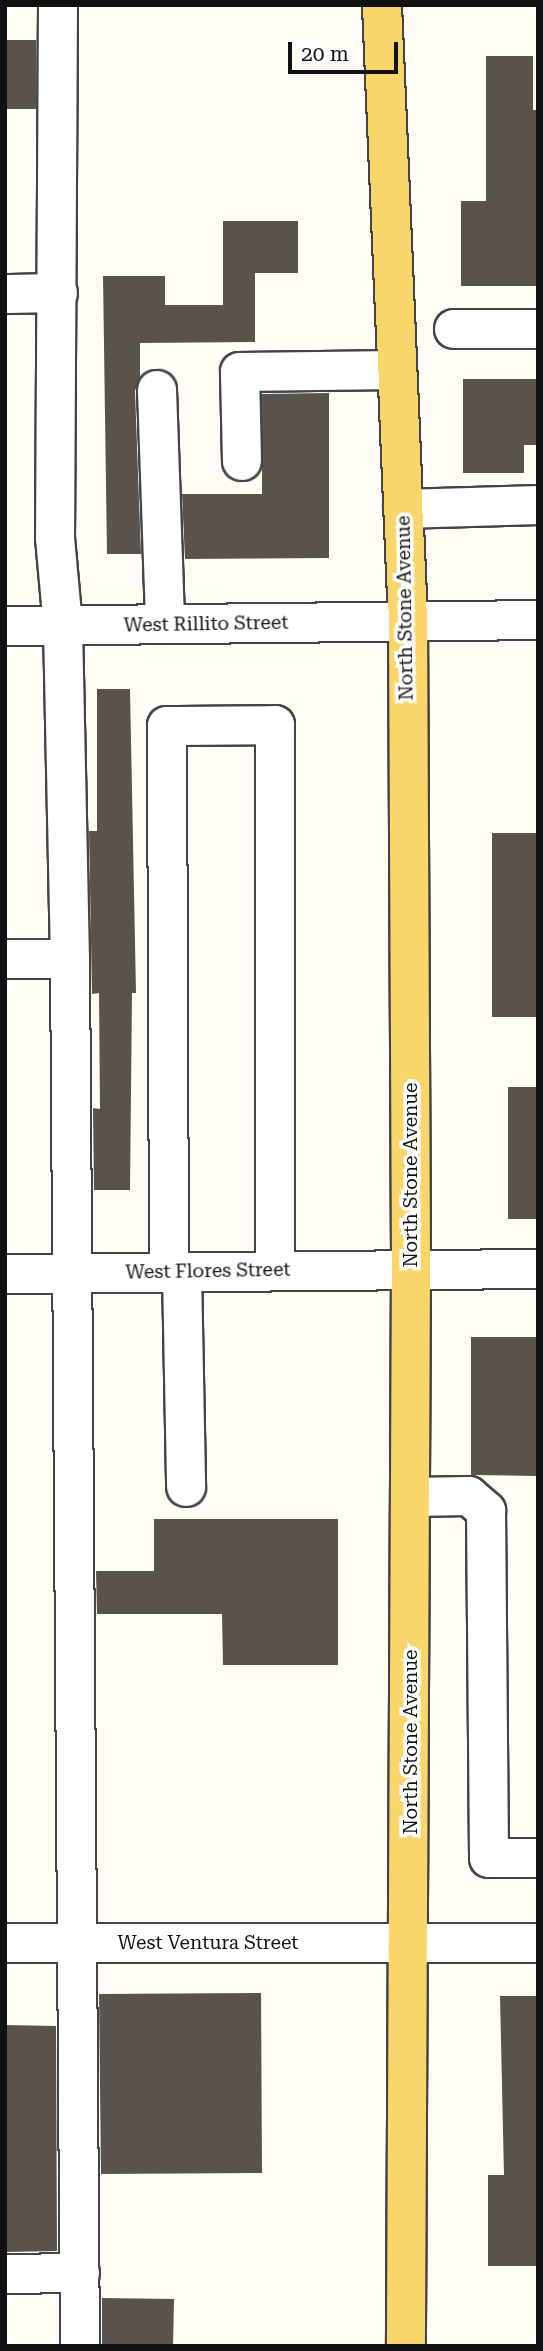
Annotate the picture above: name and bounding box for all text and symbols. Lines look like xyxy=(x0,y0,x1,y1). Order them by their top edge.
scale bar xyxy=(291,28,401,72)
text: 20 m xyxy=(301,42,349,66)
street label: North Stone Avenue xyxy=(392,515,418,701)
street label: West Rillito Street xyxy=(123,611,289,637)
street label: North Stone Avenue xyxy=(400,1083,422,1267)
street label: West Flores Street xyxy=(125,1258,291,1284)
street label: North Stone Avenue xyxy=(400,1650,422,1834)
street label: West Ventura Street xyxy=(118,1932,298,1954)

